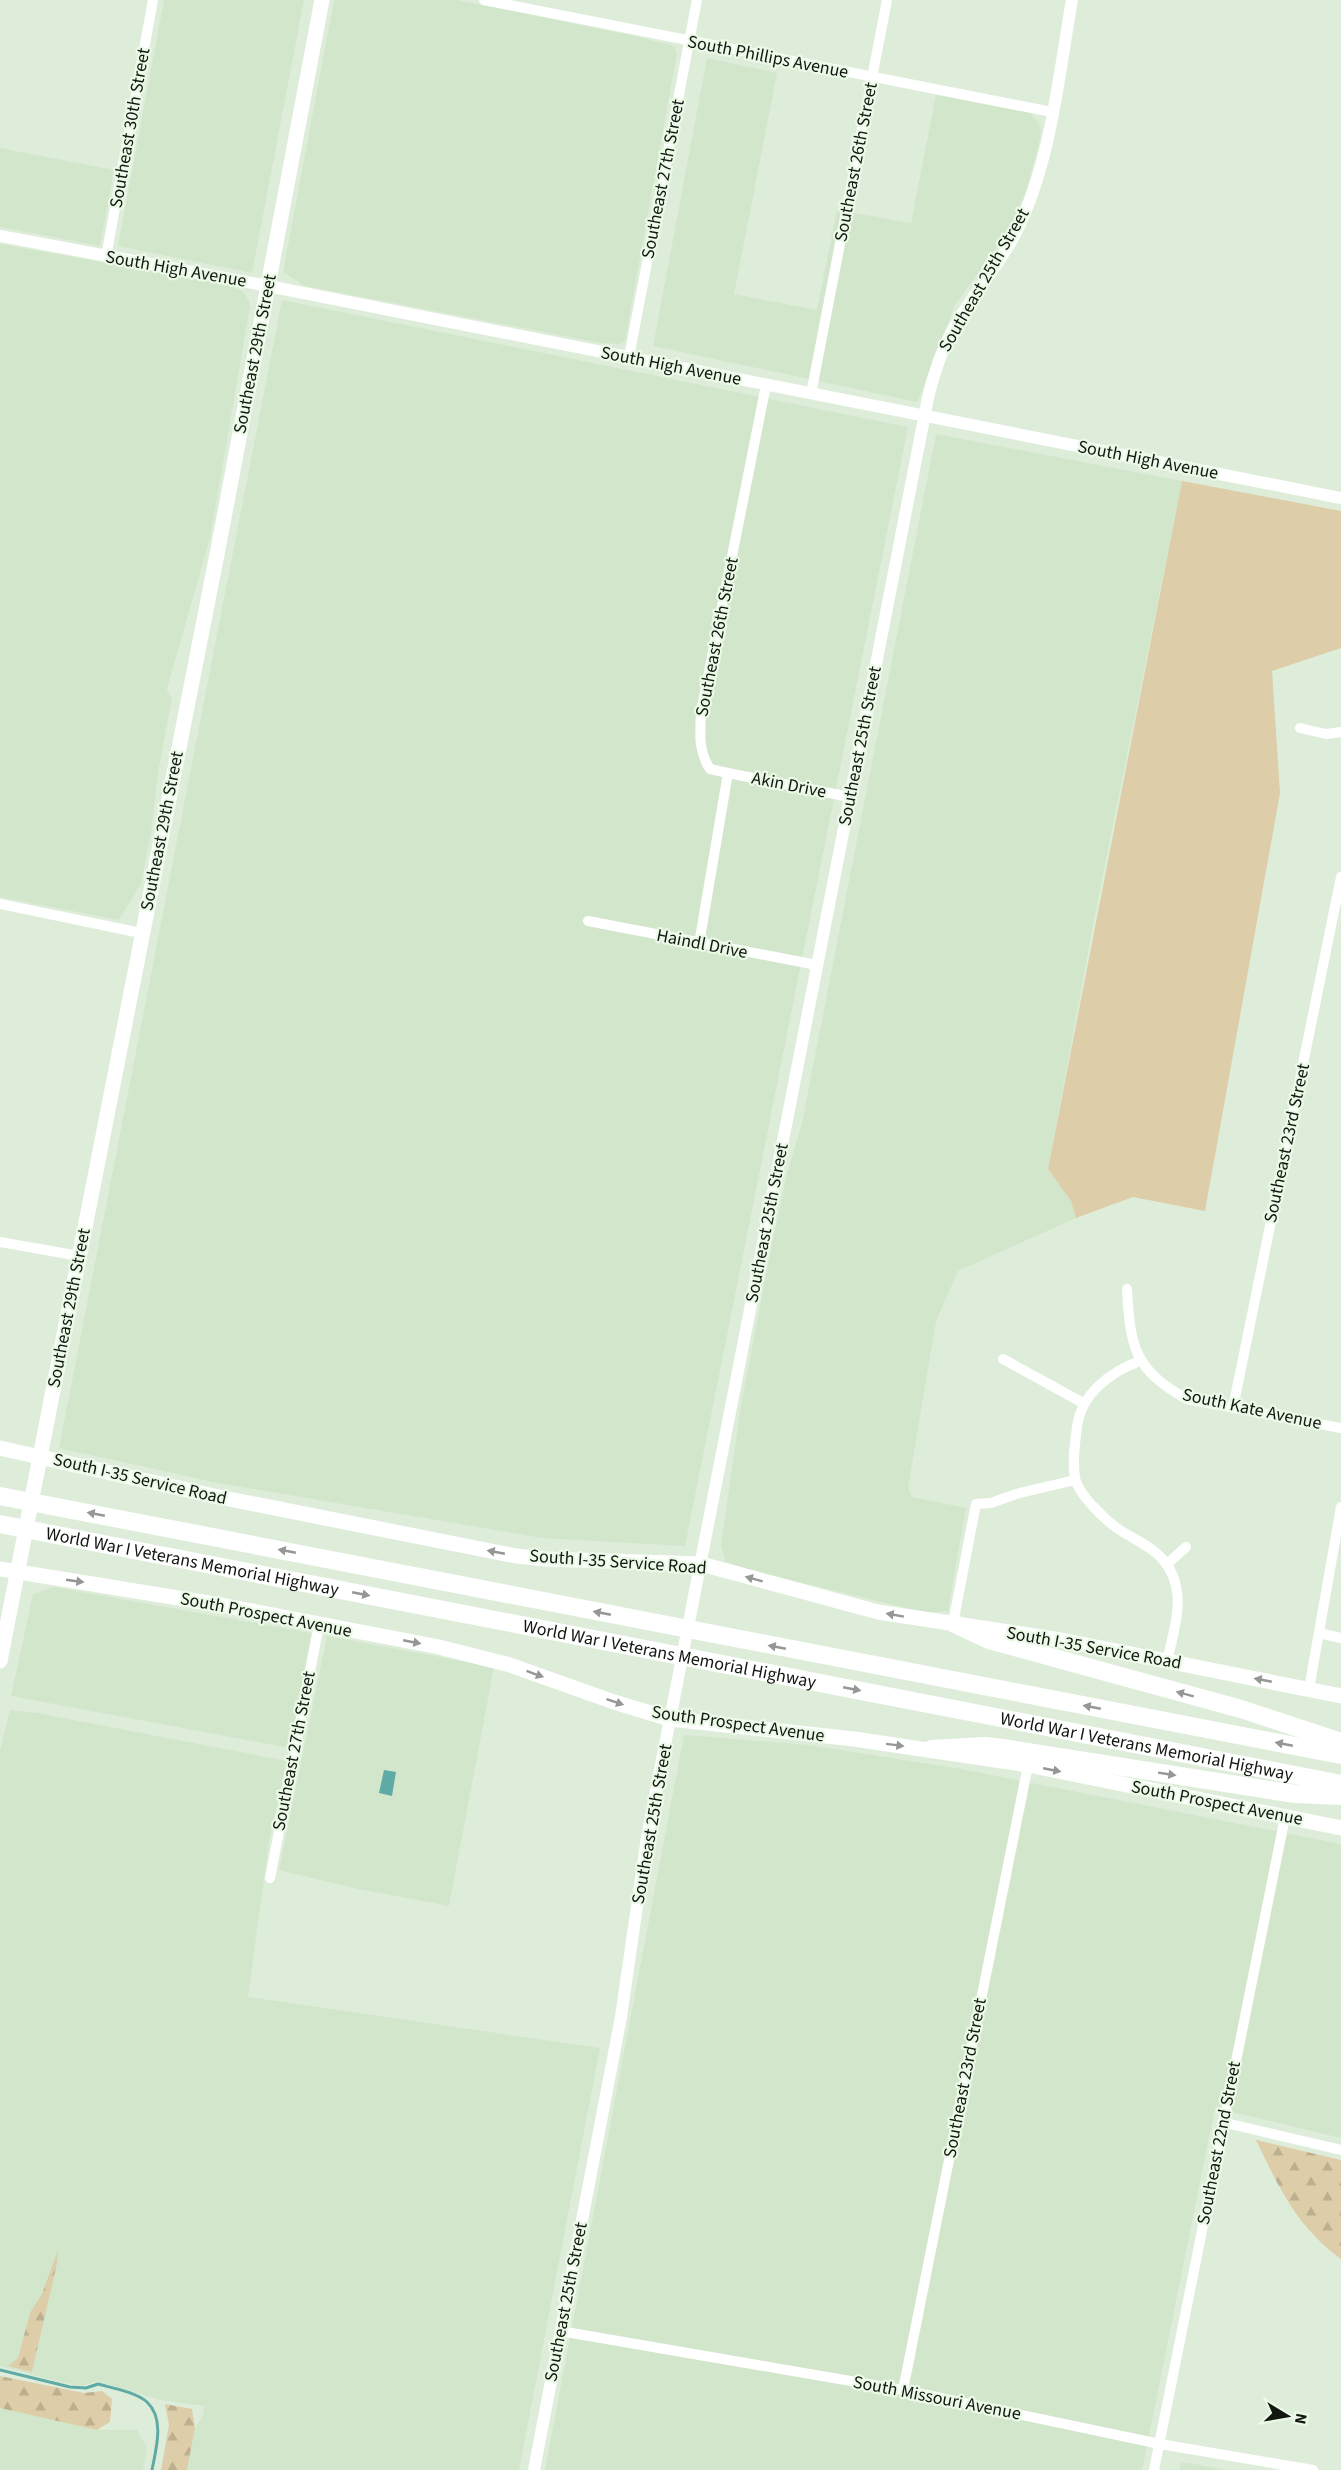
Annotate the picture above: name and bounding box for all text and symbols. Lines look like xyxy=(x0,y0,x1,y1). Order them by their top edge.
street label: South Phillips Avenue xyxy=(686,29,851,85)
street label: Southeast 30th Street xyxy=(104,46,156,210)
street label: Southeast 26th Street xyxy=(828,80,884,244)
street label: Southeast 27th Street xyxy=(635,97,691,261)
street label: Southeast 25th Street xyxy=(933,204,1035,356)
street label: South High Avenue xyxy=(104,244,249,294)
street label: Southeast 29th Street xyxy=(227,272,283,436)
street label: South High Avenue xyxy=(599,340,744,392)
street label: South High Avenue xyxy=(1076,434,1221,486)
street label: Southeast 26th Street xyxy=(689,555,745,719)
street label: Southeast 25th Street xyxy=(832,664,888,828)
street label: Southeast 29th Street xyxy=(134,749,190,913)
street label: Akin Drive xyxy=(750,766,829,804)
street label: Haindl Drive xyxy=(654,923,750,965)
street label: Southeast 23rd Street xyxy=(1258,1061,1316,1225)
street label: Southeast 25th Street xyxy=(739,1141,795,1305)
street label: Southeast 29th Street xyxy=(41,1226,97,1390)
street label: South Kate Avenue xyxy=(1180,1382,1324,1436)
street label: South I-35 Service Road xyxy=(51,1447,229,1511)
one-way arrow xyxy=(86,1509,105,1518)
street label: World War I Veterans Memorial Highway xyxy=(44,1521,342,1602)
street label: South I-35 Service Road xyxy=(529,1543,707,1581)
one-way arrow xyxy=(278,1546,296,1556)
one-way arrow xyxy=(487,1547,506,1556)
one-way arrow xyxy=(745,1573,763,1583)
one-way arrow xyxy=(66,1577,85,1586)
street label: South Prospect Avenue xyxy=(178,1586,354,1644)
one-way arrow xyxy=(351,1590,370,1599)
one-way arrow xyxy=(592,1608,611,1617)
one-way arrow xyxy=(886,1610,905,1619)
street label: World War I Veterans Memorial Highway xyxy=(521,1613,819,1695)
street label: South I-35 Service Road xyxy=(1004,1620,1184,1676)
one-way arrow xyxy=(402,1638,421,1647)
one-way arrow xyxy=(767,1642,786,1651)
street label: Southeast 27th Street xyxy=(266,1669,322,1833)
one-way arrow xyxy=(526,1670,544,1680)
one-way arrow xyxy=(1253,1675,1272,1684)
one-way arrow xyxy=(842,1685,861,1694)
one-way arrow xyxy=(1176,1688,1194,1698)
one-way arrow xyxy=(606,1698,624,1708)
street label: South Prospect Avenue xyxy=(650,1699,826,1749)
one-way arrow xyxy=(1082,1702,1101,1711)
street label: World War I Veterans Memorial Highway xyxy=(998,1706,1296,1787)
one-way arrow xyxy=(1274,1739,1293,1748)
one-way arrow xyxy=(886,1740,905,1749)
street label: Southeast 25th Street xyxy=(626,1742,678,1906)
one-way arrow xyxy=(1042,1766,1061,1775)
one-way arrow xyxy=(1158,1770,1177,1779)
street label: South Prospect Avenue xyxy=(1129,1774,1305,1832)
street label: Southeast 23rd Street xyxy=(937,1996,993,2160)
street label: Southeast 22nd Street xyxy=(1191,2059,1247,2227)
street label: Southeast 25th Street xyxy=(538,2220,594,2384)
street label: South Missouri Avenue xyxy=(851,2369,1023,2427)
north arrow xyxy=(1257,2386,1317,2446)
text: N xyxy=(1289,2411,1313,2426)

